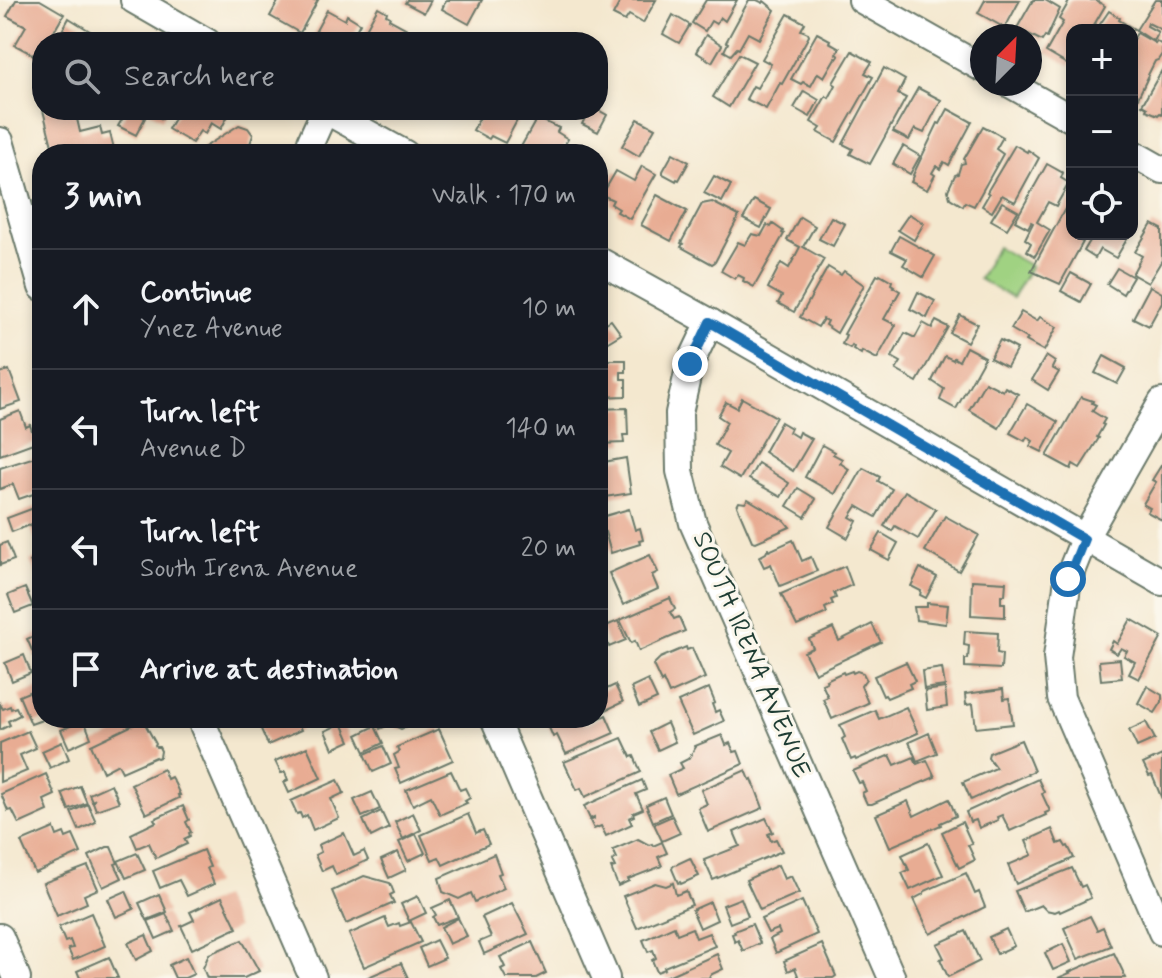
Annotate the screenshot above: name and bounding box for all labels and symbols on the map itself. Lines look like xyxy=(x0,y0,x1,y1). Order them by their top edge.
north arrow xyxy=(970,24,1042,96)
route end xyxy=(672,346,708,382)
street label: SOUTH IRENA AVENUE xyxy=(684,527,818,783)
route start xyxy=(1050,561,1086,597)

